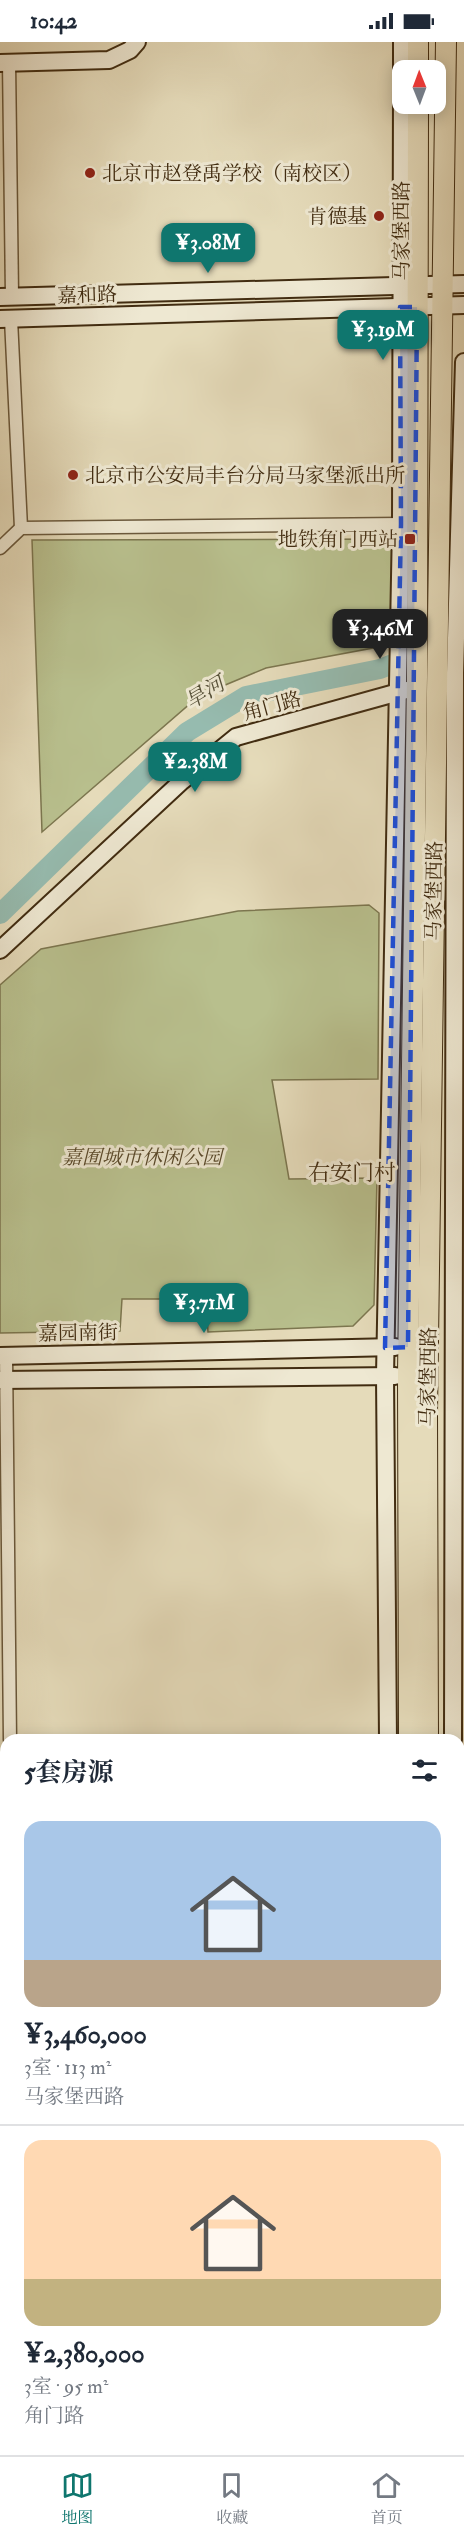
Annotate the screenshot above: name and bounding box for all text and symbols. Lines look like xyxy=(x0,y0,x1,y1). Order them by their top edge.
text: 10:42 xyxy=(30,7,77,35)
north arrow xyxy=(392,60,446,114)
map controls xyxy=(392,60,446,114)
place label: 北京市赵登禹学校（南校区） xyxy=(102,161,362,186)
marker: 北京市赵登禹学校（南校区） xyxy=(83,166,97,180)
street label: 马家堡西路 xyxy=(389,181,414,281)
place label: 肯德基 xyxy=(307,204,367,229)
marker: 肯德基 xyxy=(372,209,386,223)
pin: ¥3.08M xyxy=(159,223,257,274)
text: ¥3.08M xyxy=(175,230,241,255)
street label: 嘉和路 xyxy=(57,281,117,309)
pin: ¥3.19M xyxy=(334,310,432,361)
text: ¥3.19M xyxy=(351,317,415,342)
place label: 北京市公安局丰台分局马家堡派出所 xyxy=(85,463,405,488)
marker: 北京市公安局丰台分局马家堡派出所 xyxy=(66,468,80,482)
place label: 地铁角门西站 xyxy=(278,527,398,552)
marker: 地铁角门西站 xyxy=(403,532,417,546)
pin: ¥3.46M xyxy=(331,609,429,660)
text: ¥3.46M xyxy=(346,616,414,641)
water label: 旱河 xyxy=(180,669,233,715)
street label: 角门路 xyxy=(240,686,304,726)
pin: ¥2.38M xyxy=(146,742,244,793)
text: ¥2.38M xyxy=(162,749,228,774)
street label: 马家堡西路 xyxy=(421,841,447,941)
park label: 嘉囿城市休闲公园 xyxy=(62,1145,225,1170)
district label: 右安门村 xyxy=(308,1159,396,1187)
pin: ¥3.71M xyxy=(155,1283,253,1334)
text: ¥3.71M xyxy=(173,1290,235,1315)
street label: 嘉园南街 xyxy=(38,1320,118,1346)
street label: 马家堡西路 xyxy=(415,1327,441,1427)
icon: filters xyxy=(408,1754,441,1787)
text: 5套房源 xyxy=(24,1757,113,1789)
icon: home xyxy=(179,1860,287,1968)
text: ¥3,460,000 xyxy=(24,2019,147,2051)
text: 3室 · 113 m² xyxy=(24,2055,111,2080)
text: 马家堡西路 xyxy=(24,2084,124,2109)
icon: home xyxy=(179,2179,287,2287)
text: ¥2,380,000 xyxy=(24,2338,145,2370)
text: 3室 · 95 m² xyxy=(24,2374,108,2399)
text: 角门路 xyxy=(24,2403,84,2428)
tab: 地图 xyxy=(61,2469,94,2528)
tab: 收藏 xyxy=(215,2469,248,2528)
tab: 首页 xyxy=(370,2469,403,2528)

